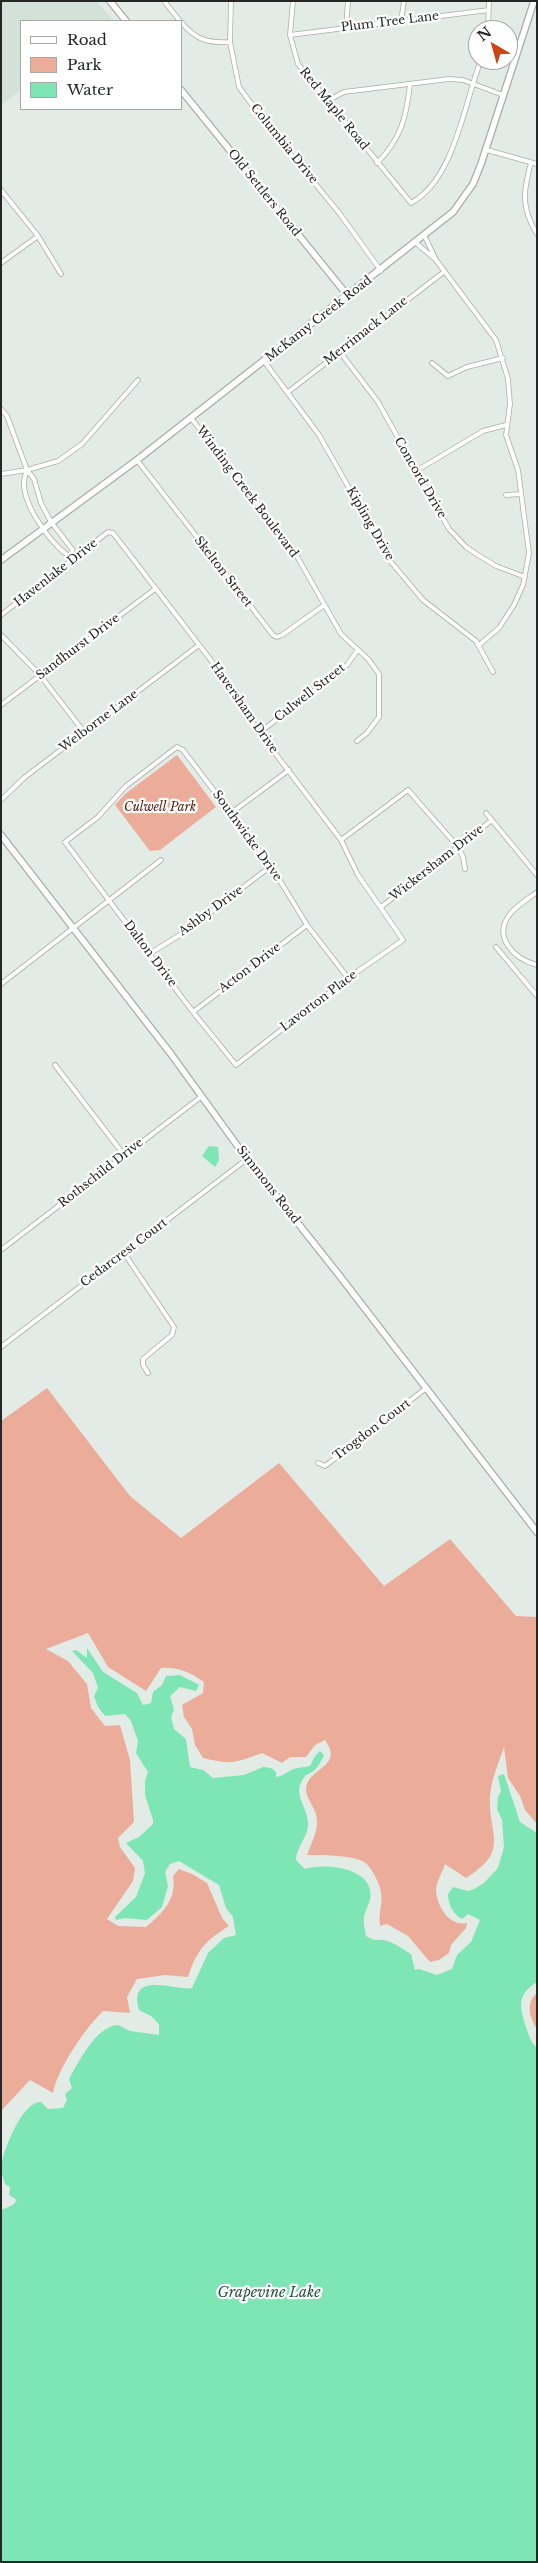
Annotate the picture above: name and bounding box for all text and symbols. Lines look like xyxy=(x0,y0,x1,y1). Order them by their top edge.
street label: Plum Tree Lane xyxy=(340,9,440,35)
legend xyxy=(20,20,182,110)
north arrow xyxy=(468,20,518,70)
text: N xyxy=(474,23,495,45)
text: Road xyxy=(67,30,107,49)
text: Park xyxy=(67,55,102,74)
street label: Red Maple Road xyxy=(296,65,372,153)
text: Water xyxy=(67,80,113,99)
street label: Columbia Drive xyxy=(247,101,321,187)
street label: Old Settlers Road xyxy=(225,147,303,239)
street label: McKamy Creek Road xyxy=(263,273,375,365)
street label: Merrimack Lane xyxy=(321,294,411,368)
street label: Winding Creek Boulevard xyxy=(193,424,301,560)
street label: Concord Drive xyxy=(391,435,449,521)
street label: Kipling Drive xyxy=(343,485,397,563)
street label: Skelton Street xyxy=(191,534,255,610)
street label: Havenlake Drive xyxy=(11,536,101,610)
street label: Sandhurst Drive xyxy=(34,611,122,683)
street label: Haversham Drive xyxy=(207,660,281,756)
street label: Culwell Street xyxy=(272,661,348,725)
street label: Welborne Lane xyxy=(57,687,141,755)
street label: Southwicke Drive xyxy=(209,788,285,884)
park label: Culwell Park xyxy=(124,801,196,815)
street label: Wickersham Drive xyxy=(387,822,487,904)
street label: Ashby Drive xyxy=(176,883,246,939)
street label: Dalton Drive xyxy=(120,918,180,990)
street label: Acton Drive xyxy=(216,940,284,996)
street label: Lavorton Place xyxy=(278,968,360,1034)
street label: Rothschild Drive xyxy=(56,1135,146,1211)
street label: Simmons Road xyxy=(233,1143,303,1227)
street label: Cedarcrest Court xyxy=(78,1216,170,1290)
street label: Trogdon Court xyxy=(331,1396,413,1464)
water label: Grapevine Lake xyxy=(217,2285,321,2301)

